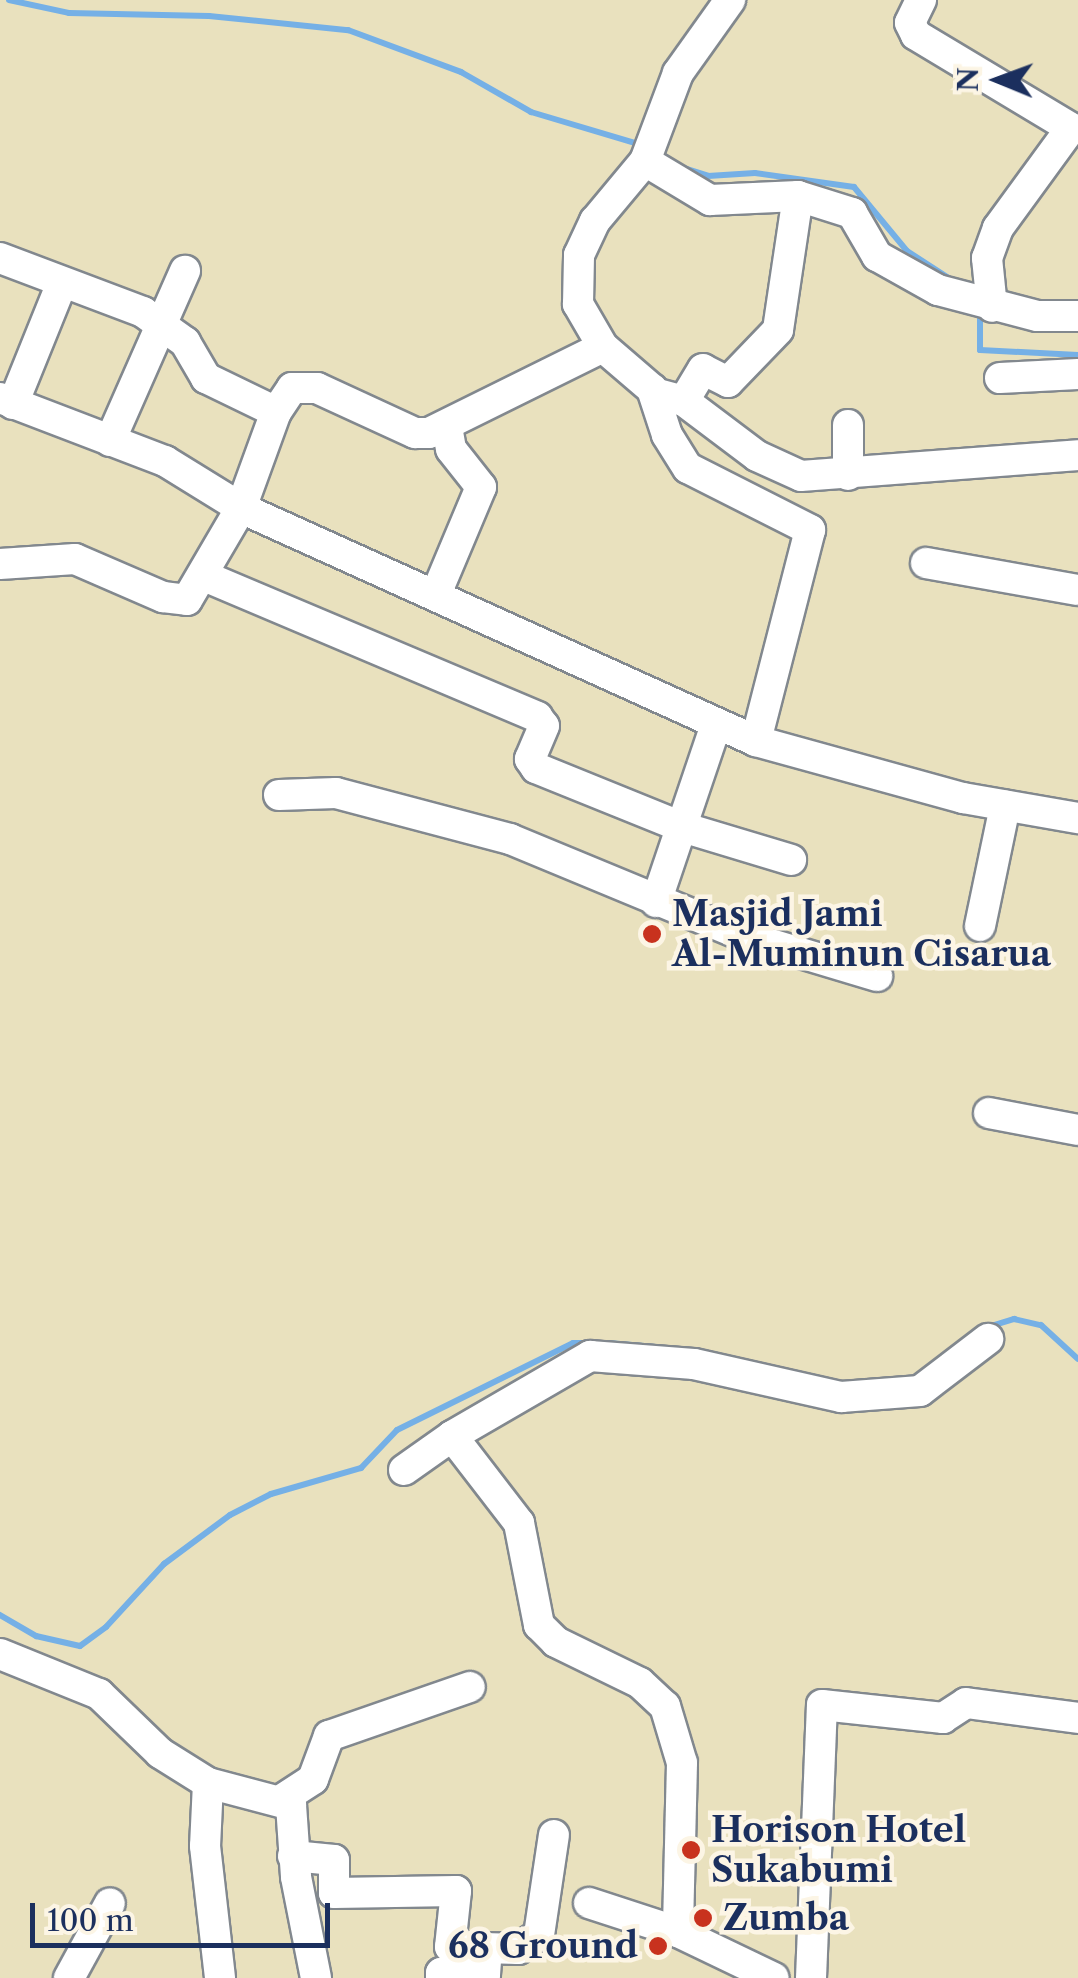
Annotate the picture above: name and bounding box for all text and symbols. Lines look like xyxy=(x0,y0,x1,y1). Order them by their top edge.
north arrow xyxy=(948,30,1048,130)
text: N xyxy=(951,67,985,92)
place label: Masjid Jami Al-Muminun Cisarua xyxy=(672,893,1051,975)
marker: Masjid Jami Al-Muminun Cisarua xyxy=(641,923,663,945)
place label: Horison Hotel Sukabumi xyxy=(711,1809,966,1891)
marker: Horison Hotel Sukabumi xyxy=(680,1839,702,1861)
scale bar xyxy=(35,1883,335,1945)
place label: Zumba xyxy=(723,1897,849,1939)
text: 100 m xyxy=(47,1902,134,1939)
marker: Zumba xyxy=(692,1907,714,1929)
place label: 68 Ground xyxy=(448,1925,638,1967)
marker: 68 Ground xyxy=(647,1935,669,1957)

